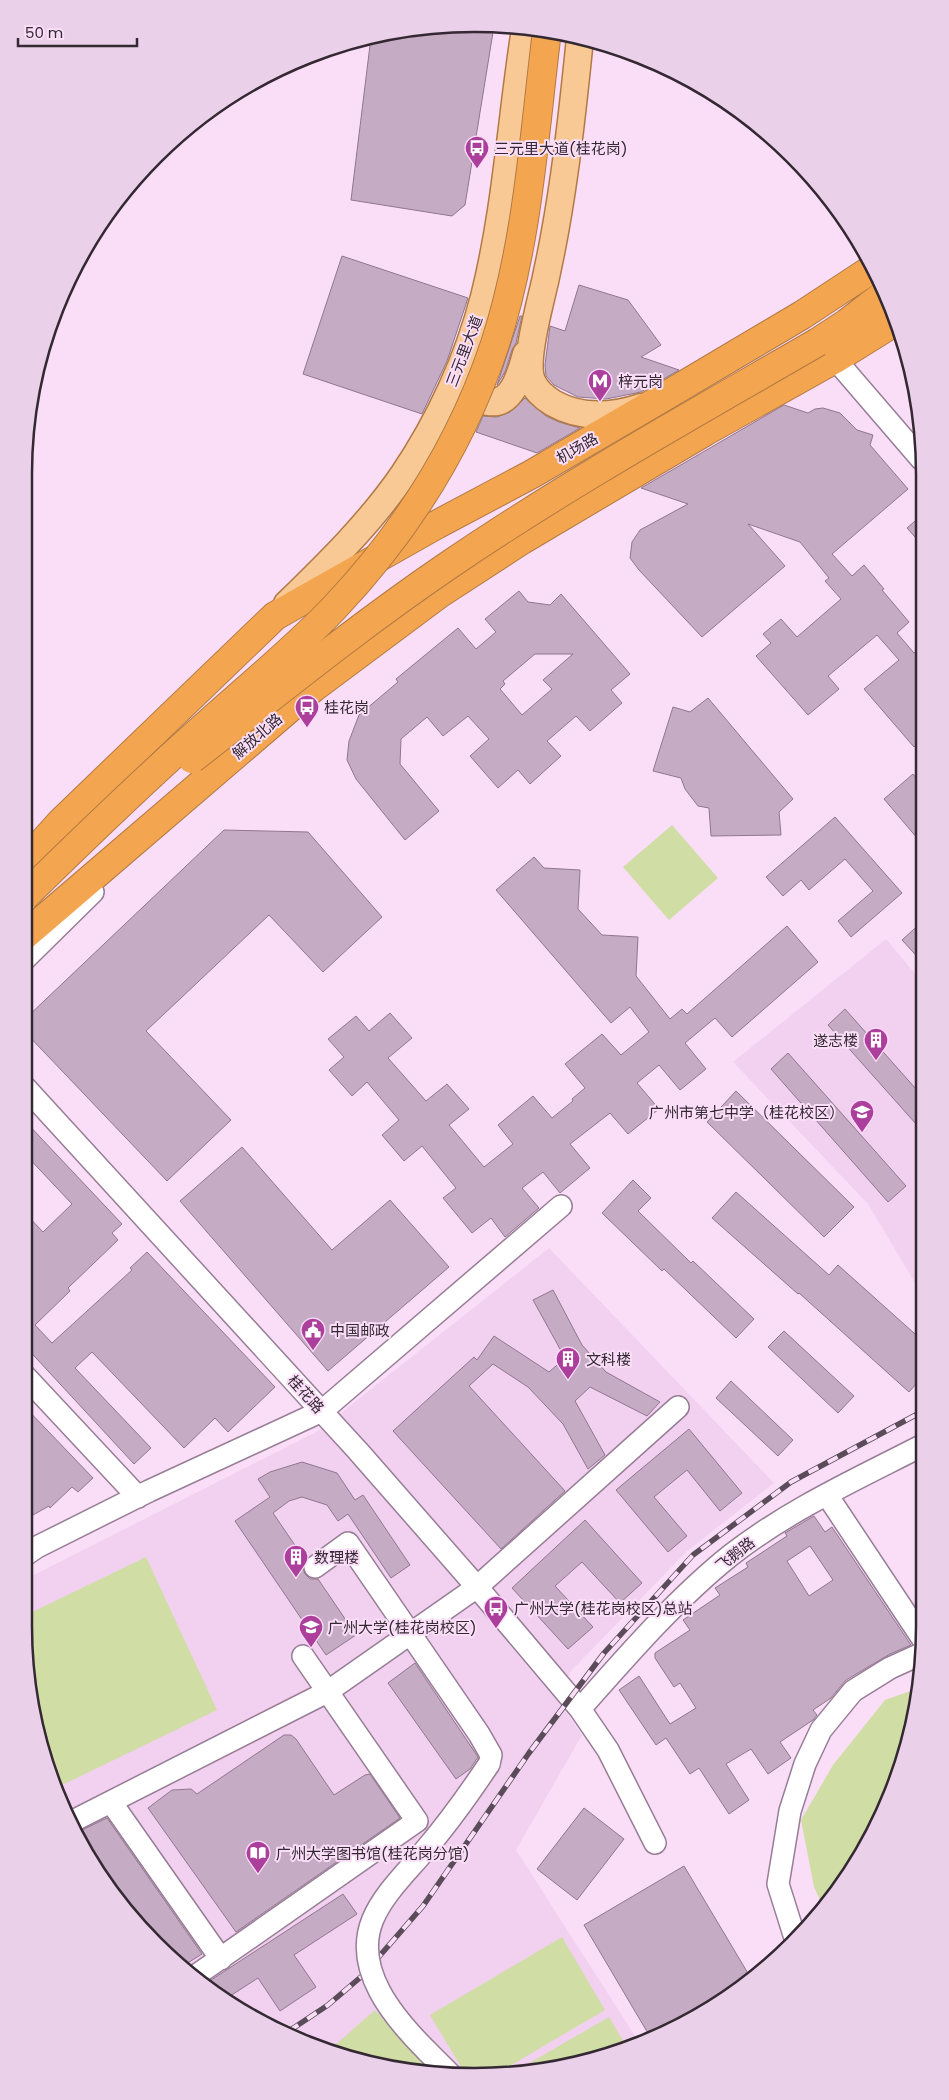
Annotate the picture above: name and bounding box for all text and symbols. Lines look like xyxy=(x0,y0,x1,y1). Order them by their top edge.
scale bar xyxy=(18,15,136,47)
text: 50 m xyxy=(25,22,63,43)
bus stop icon: 三元里大道(桂花岗) xyxy=(464,135,490,169)
place label: 三元里大道(桂花岗) xyxy=(494,138,628,159)
street label: 三元里大道 xyxy=(441,312,487,390)
metro station icon: 梓元岗 xyxy=(587,368,613,402)
place label: 梓元岗 xyxy=(618,371,663,392)
street label: 机场路 xyxy=(552,428,602,468)
bus stop icon: 桂花岗 xyxy=(294,694,320,728)
place label: 桂花岗 xyxy=(324,697,369,718)
street label: 解放北路 xyxy=(227,708,287,764)
building icon: 遂志楼 xyxy=(863,1027,889,1061)
place label: 遂志楼 xyxy=(813,1030,858,1051)
school or university icon: 广州市第七中学（桂花校区） xyxy=(849,1099,875,1133)
place label: 广州市第七中学（桂花校区） xyxy=(649,1102,844,1123)
public building icon: 中国邮政 xyxy=(300,1317,326,1351)
place label: 中国邮政 xyxy=(330,1320,390,1341)
building icon: 文科楼 xyxy=(555,1346,581,1380)
place label: 文科楼 xyxy=(586,1349,631,1370)
street label: 桂花路 xyxy=(283,1370,329,1418)
street label: 飞鹅路 xyxy=(711,1532,759,1576)
building icon: 数理楼 xyxy=(283,1544,309,1578)
place label: 数理楼 xyxy=(314,1547,359,1568)
bus stop icon: 广州大学(桂花岗校区)总站 xyxy=(483,1595,509,1629)
place label: 广州大学(桂花岗校区)总站 xyxy=(514,1598,693,1619)
school or university icon: 广州大学(桂花岗校区) xyxy=(298,1614,324,1648)
place label: 广州大学(桂花岗校区) xyxy=(328,1617,477,1638)
library icon: 广州大学图书馆(桂花岗分馆) xyxy=(245,1840,271,1874)
place label: 广州大学图书馆(桂花岗分馆) xyxy=(276,1843,470,1864)

